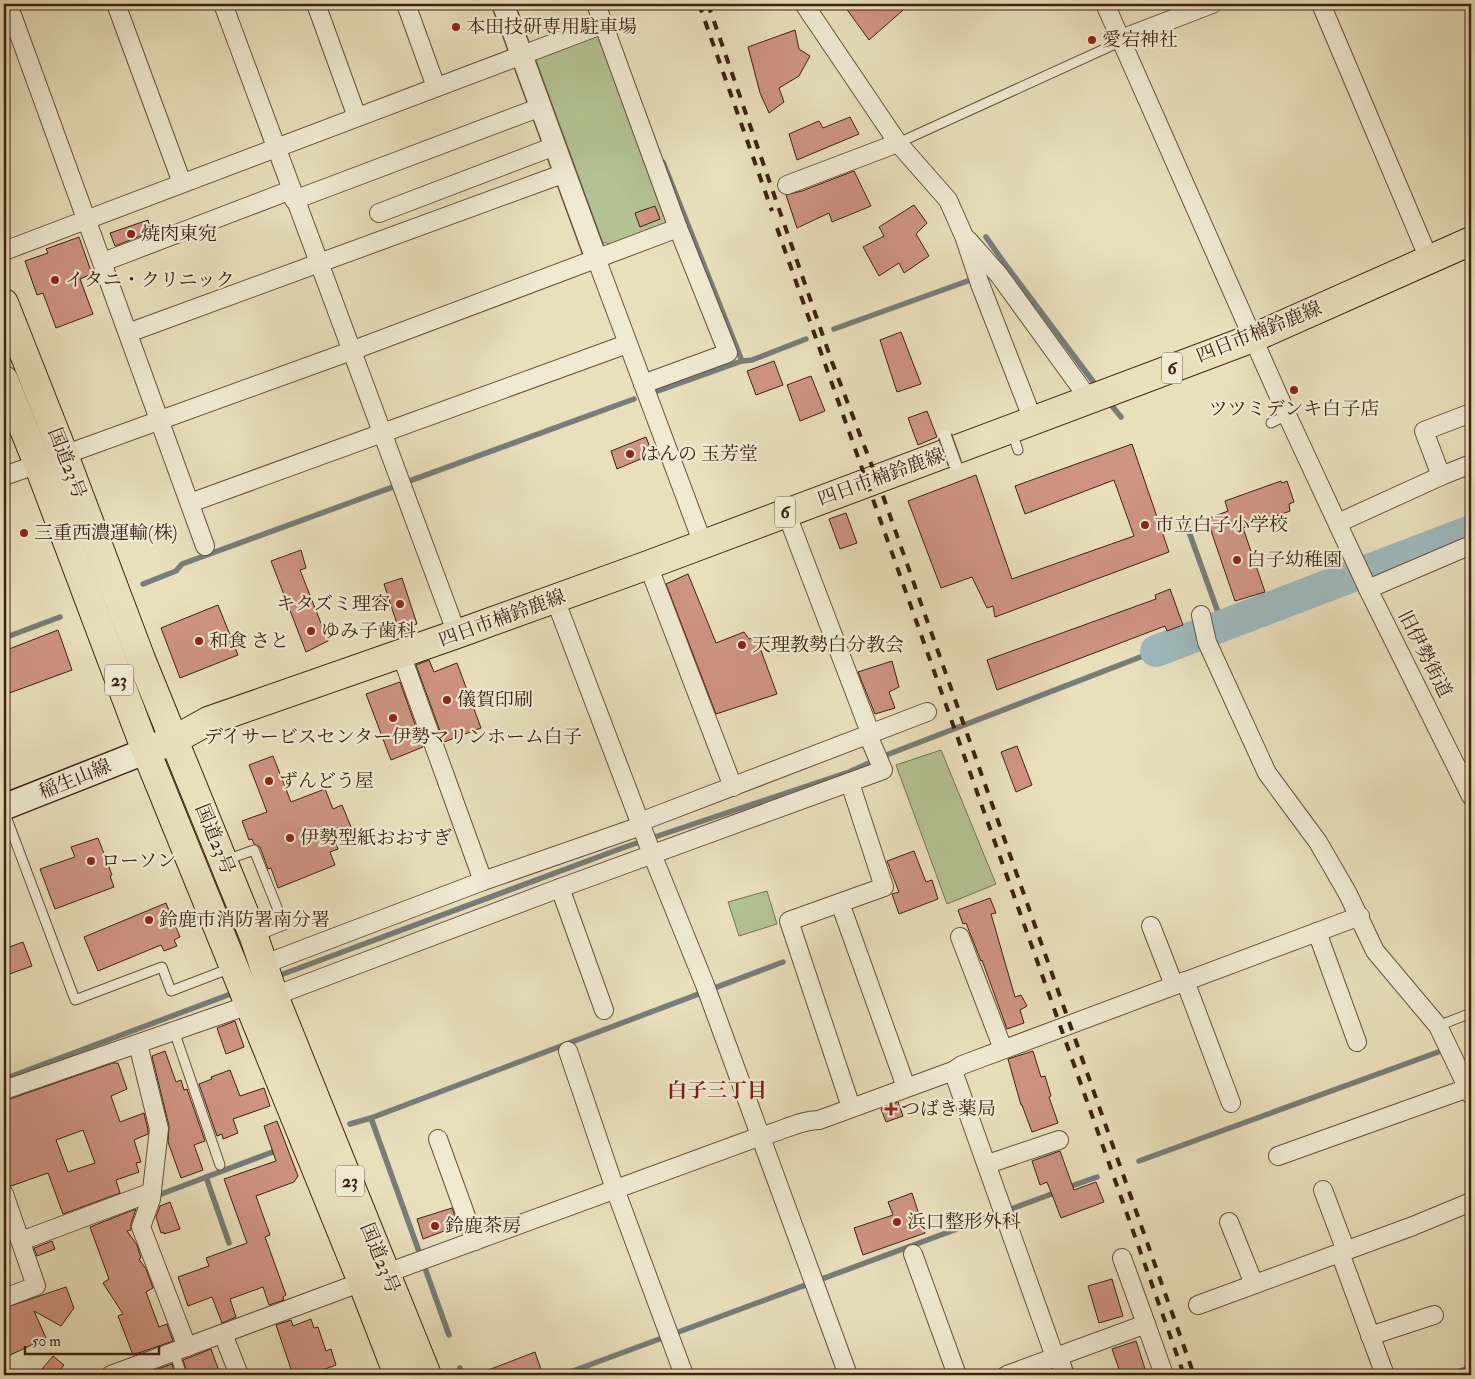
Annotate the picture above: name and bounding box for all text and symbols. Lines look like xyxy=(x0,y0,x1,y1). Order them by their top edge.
place label: 本田技研専用駐車場 xyxy=(466,15,637,39)
marker: 本田技研専用駐車場 xyxy=(450,21,462,33)
place label: 愛宕神社 xyxy=(1102,28,1178,52)
marker: 愛宕神社 xyxy=(1086,34,1098,46)
place label: 焼肉東宛 xyxy=(141,222,217,246)
marker: 焼肉東宛 xyxy=(125,228,137,240)
place label: イタニ・クリニック xyxy=(65,268,235,292)
marker: イタニ・クリニック xyxy=(49,274,61,286)
street label: 四日市楠鈴鹿線 xyxy=(1193,296,1325,368)
road number: 6 xyxy=(1162,352,1182,383)
marker: ツツミデンキ白子店 xyxy=(1288,384,1300,396)
place label: ツツミデンキ白子店 xyxy=(1209,397,1379,421)
street label: 国道23号 xyxy=(43,424,91,502)
place label: はんの 玉芳堂 xyxy=(640,442,758,466)
street label: 四日市楠鈴鹿線 xyxy=(814,443,948,511)
marker: はんの 玉芳堂 xyxy=(624,448,636,460)
road number: 6 xyxy=(775,497,795,528)
place label: 市立白子小学校 xyxy=(1155,513,1288,537)
marker: 市立白子小学校 xyxy=(1139,519,1151,531)
place label: 三重西濃運輸(株) xyxy=(34,521,177,545)
marker: 三重西濃運輸(株) xyxy=(18,527,30,539)
place label: 白子幼稚園 xyxy=(1247,548,1342,572)
marker: 白子幼稚園 xyxy=(1231,554,1243,566)
street label: 四日市楠鈴鹿線 xyxy=(435,584,569,652)
place label: キタズミ理容 xyxy=(276,592,390,616)
marker: キタズミ理容 xyxy=(394,598,406,610)
street label: 旧伊勢街道 xyxy=(1393,606,1457,702)
place label: ゆみ子歯科 xyxy=(321,619,416,643)
marker: ゆみ子歯科 xyxy=(305,625,317,637)
place label: 和食 さと xyxy=(209,629,289,653)
place label: 天理教勢白分教会 xyxy=(752,633,904,657)
marker: 和食 さと xyxy=(193,635,205,647)
marker: 天理教勢白分教会 xyxy=(736,639,748,651)
road number: 23 xyxy=(105,664,133,696)
place label: 儀賀印刷 xyxy=(457,688,533,712)
marker: 儀賀印刷 xyxy=(441,694,453,706)
marker: デイサービスセンター伊勢マリンホーム白子 xyxy=(387,712,399,724)
place label: デイサービスセンター伊勢マリンホーム白子 xyxy=(204,725,582,749)
street label: 稲生山線 xyxy=(35,754,115,804)
place label: ずんどう屋 xyxy=(279,769,374,793)
marker: ずんどう屋 xyxy=(263,775,275,787)
street label: 国道23号 xyxy=(190,800,240,878)
place label: 伊勢型紙おおすぎ xyxy=(300,826,452,850)
marker: 伊勢型紙おおすぎ xyxy=(284,832,296,844)
place label: ローソン xyxy=(101,849,176,873)
marker: ローソン xyxy=(85,855,97,867)
place label: 鈴鹿市消防署南分署 xyxy=(159,908,330,932)
marker: 鈴鹿市消防署南分署 xyxy=(143,914,155,926)
district label: 白子三丁目 xyxy=(667,1078,767,1103)
place label: つばき薬局 xyxy=(901,1097,996,1121)
marker: つばき薬局 xyxy=(885,1103,897,1115)
road number: 23 xyxy=(336,1166,364,1196)
place label: 浜口整形外科 xyxy=(907,1210,1021,1234)
place label: 鈴鹿茶房 xyxy=(445,1214,521,1238)
marker: 浜口整形外科 xyxy=(891,1216,903,1228)
street label: 国道23号 xyxy=(355,1219,405,1297)
marker: 鈴鹿茶房 xyxy=(429,1220,441,1232)
scale bar xyxy=(25,1324,159,1356)
text: 50 m xyxy=(32,1332,61,1351)

